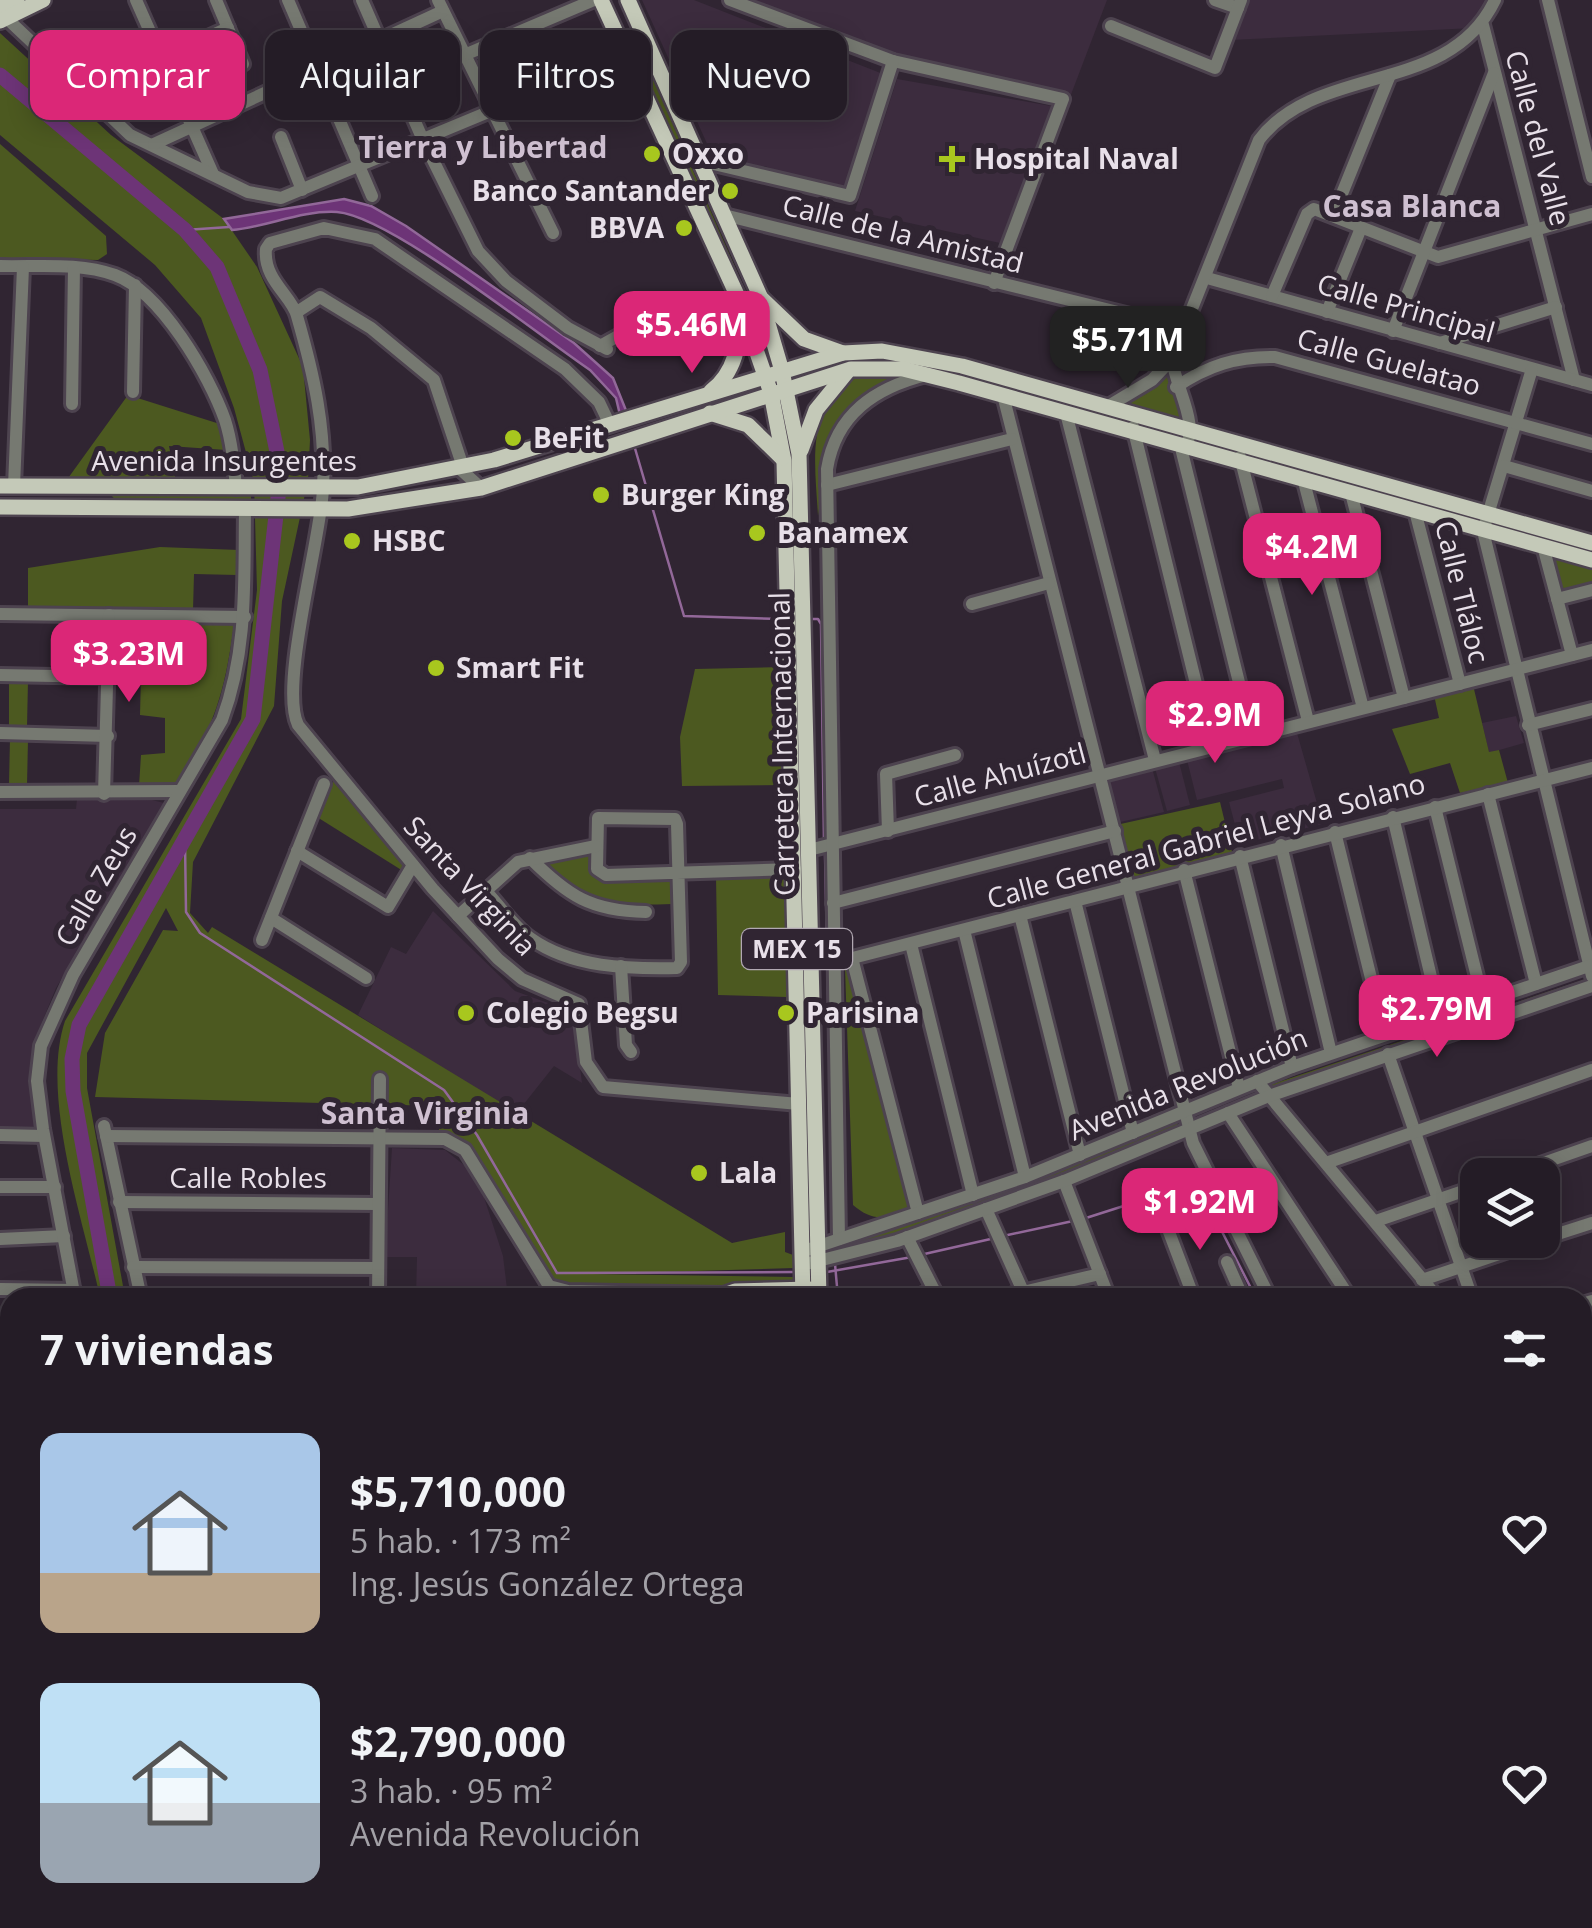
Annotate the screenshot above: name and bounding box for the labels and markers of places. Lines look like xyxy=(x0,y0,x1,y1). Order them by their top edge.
place label: Oxxo xyxy=(672,134,744,172)
place label: Hospital Naval xyxy=(974,139,1179,177)
marker: Oxxo xyxy=(641,143,663,165)
marker: Hospital Naval xyxy=(939,146,965,172)
place label: Banco Santander xyxy=(472,171,710,209)
marker: Banco Santander xyxy=(719,180,741,202)
place label: BBVA xyxy=(589,208,665,246)
marker: BBVA xyxy=(673,217,695,239)
pin: $5.46M xyxy=(611,291,773,376)
pin: $5.71M xyxy=(1047,306,1209,391)
place label: BeFit xyxy=(533,418,604,456)
marker: BeFit xyxy=(502,427,524,449)
place label: Burger King xyxy=(621,475,785,513)
marker: Burger King xyxy=(590,484,612,506)
place label: Banamex xyxy=(777,513,909,551)
pin: $4.2M xyxy=(1242,513,1382,598)
place label: HSBC xyxy=(372,521,446,559)
marker: Banamex xyxy=(746,522,768,544)
marker: HSBC xyxy=(341,530,363,552)
pin: $3.23M xyxy=(48,620,210,705)
place label: Smart Fit xyxy=(456,648,584,686)
marker: Smart Fit xyxy=(425,657,447,679)
pin: $2.9M xyxy=(1145,681,1285,766)
pin: $2.79M xyxy=(1356,975,1518,1060)
place label: Colegio Begsu xyxy=(486,993,679,1031)
place label: Parisina xyxy=(806,993,920,1031)
marker: Colegio Begsu xyxy=(455,1002,477,1024)
marker: Parisina xyxy=(775,1002,797,1024)
place label: Lala xyxy=(719,1153,777,1191)
marker: Lala xyxy=(688,1162,710,1184)
pin: $1.92M xyxy=(1119,1168,1281,1253)

